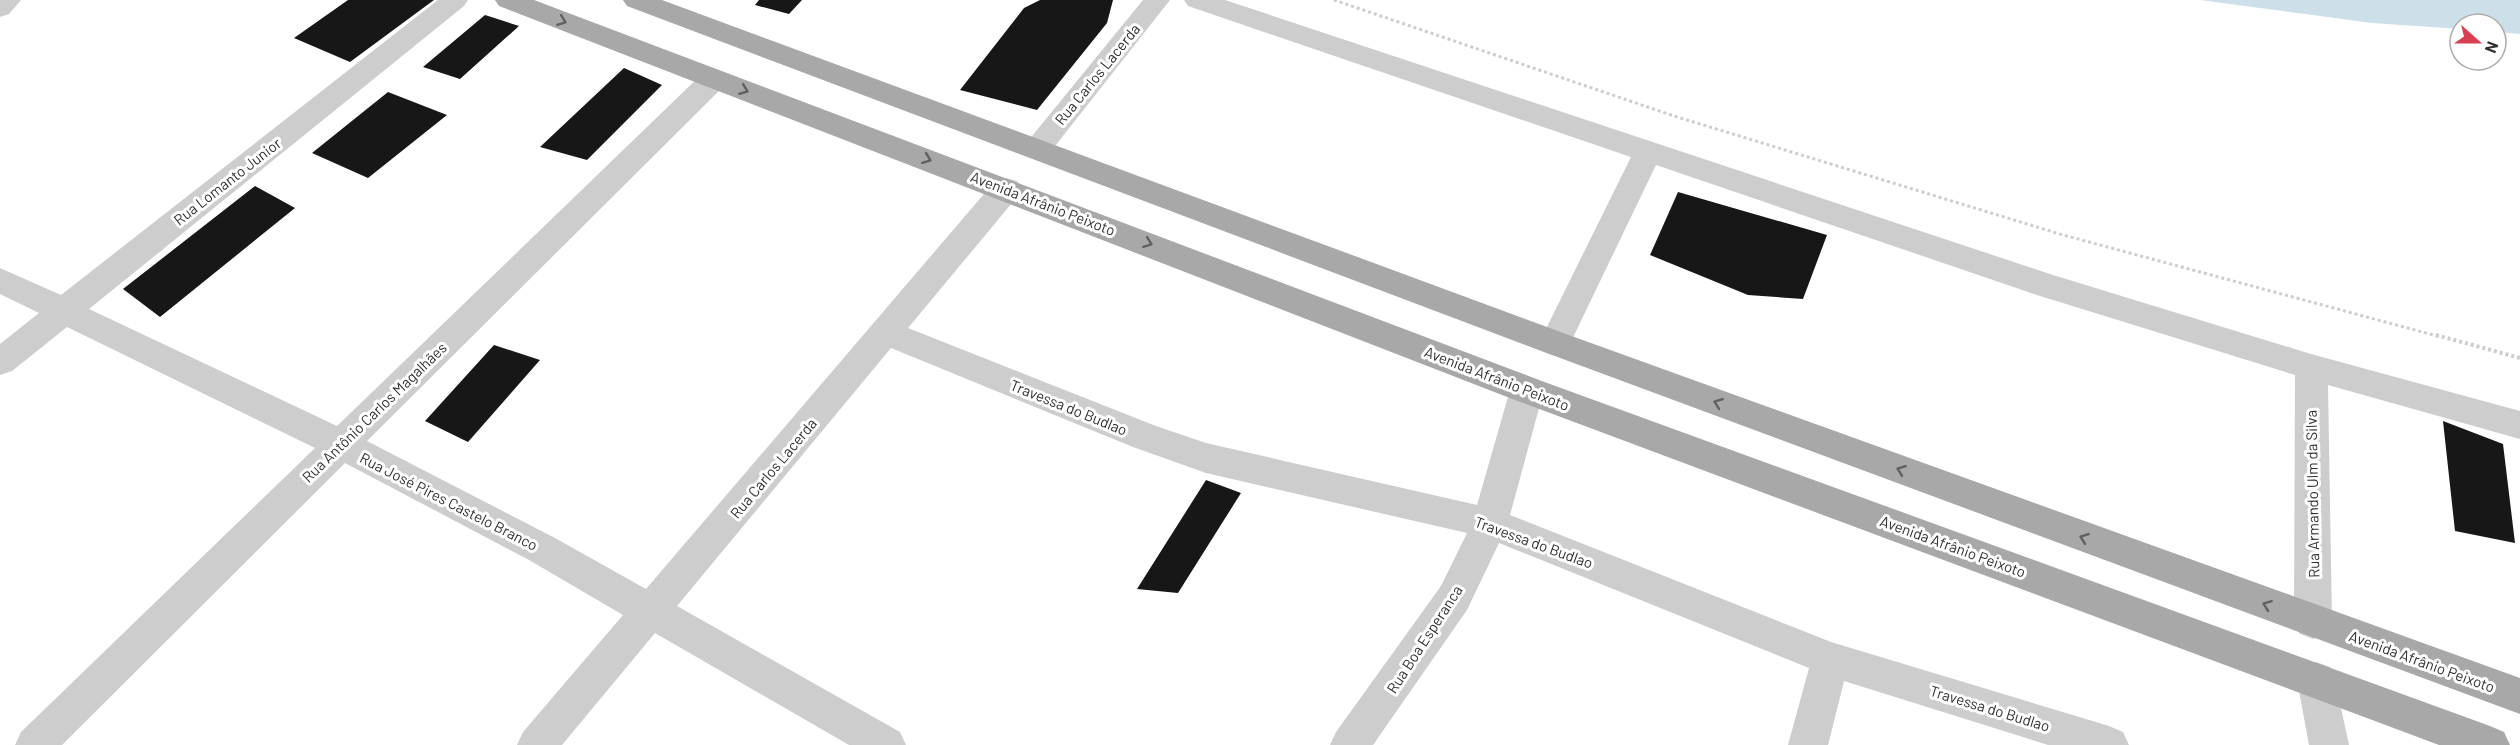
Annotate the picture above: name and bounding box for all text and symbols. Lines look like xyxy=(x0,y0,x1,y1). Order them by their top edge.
north arrow xyxy=(2448,12,2508,72)
one-way arrow xyxy=(556,14,567,26)
street label: Rua Carlos Lacerda xyxy=(1051,20,1143,128)
text: N xyxy=(2482,39,2503,56)
one-way arrow xyxy=(739,83,749,96)
street label: Rua Lomanto Junior xyxy=(170,133,285,229)
one-way arrow xyxy=(921,151,932,164)
street label: Avenida Afrânio Peixoto xyxy=(968,167,1118,239)
one-way arrow xyxy=(1143,236,1153,249)
street label: Rua Antônio Carlos Magalhães xyxy=(298,338,450,486)
street label: Avenida Afrânio Peixoto xyxy=(1422,342,1572,414)
street label: Travessa do Budlao xyxy=(1008,375,1130,439)
one-way arrow xyxy=(1713,398,1724,410)
street label: Rua Armando Ulm da Silva xyxy=(2302,410,2322,578)
street label: Rua Carlos Lacerda xyxy=(726,414,820,522)
street label: Rua José Pires Castelo Branco xyxy=(357,448,541,554)
one-way arrow xyxy=(1896,465,1907,478)
street label: Avenida Afrânio Peixoto xyxy=(1878,511,2028,581)
street label: Travessa do Budlao xyxy=(1472,512,1596,572)
one-way arrow xyxy=(2079,532,2090,545)
street label: Rua Boa Esperanca xyxy=(1382,582,1466,696)
one-way arrow xyxy=(2263,599,2273,612)
street label: Avenida Afrânio Peixoto xyxy=(2347,626,2497,696)
street label: Travessa do Budlao xyxy=(1928,681,2052,735)

